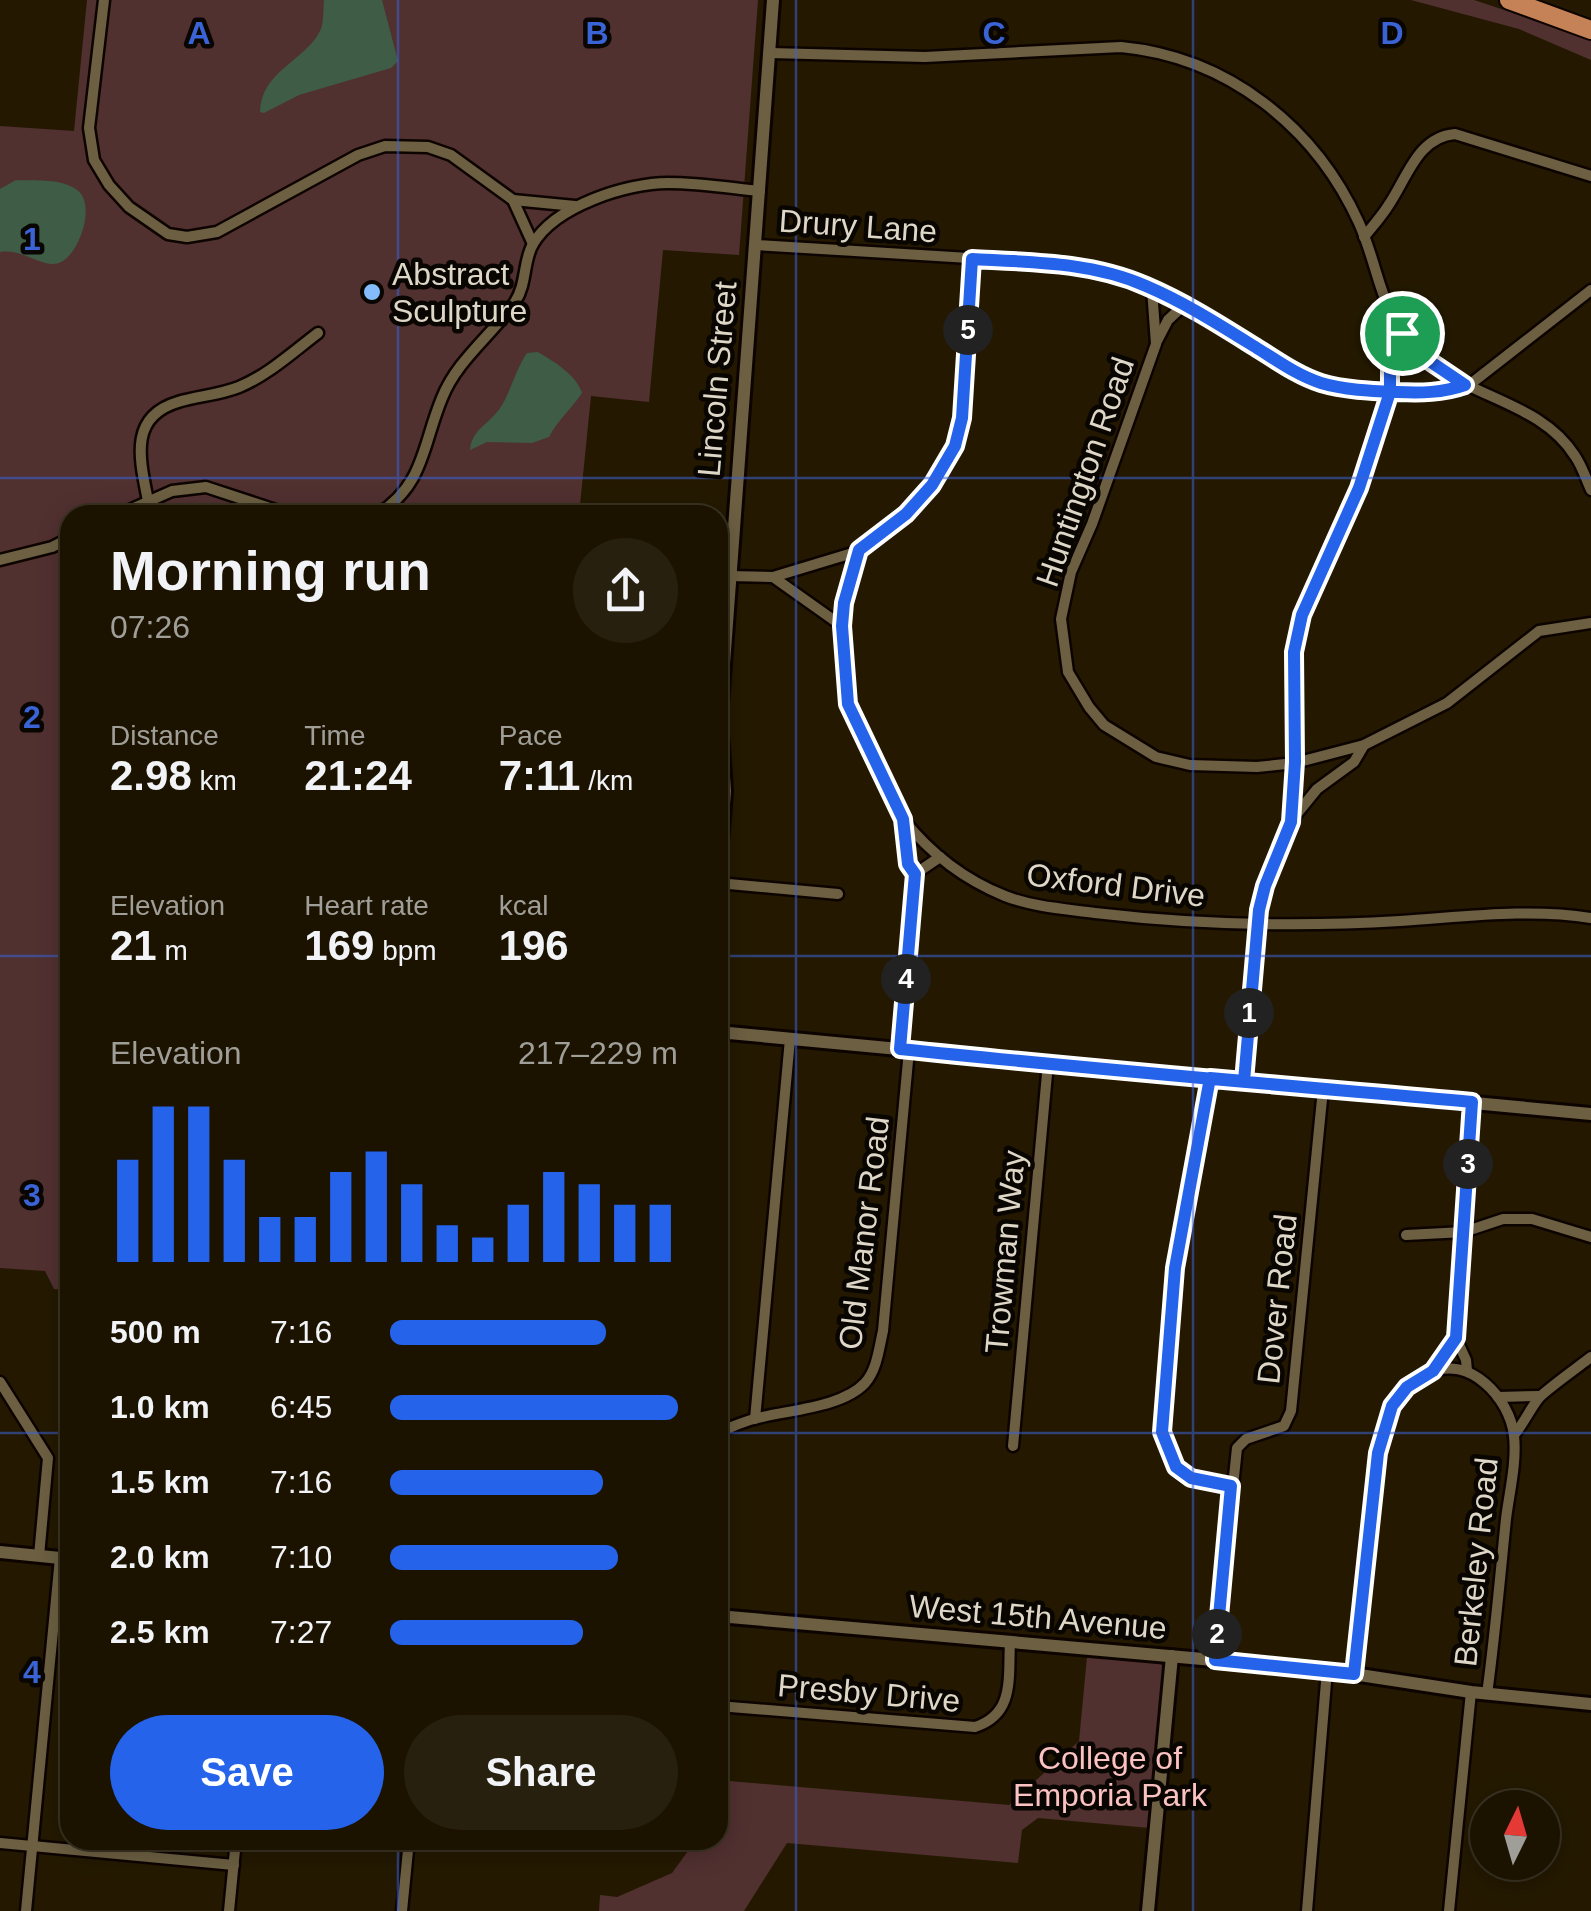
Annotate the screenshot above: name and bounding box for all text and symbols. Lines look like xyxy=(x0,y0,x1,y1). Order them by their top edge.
text: A xyxy=(187,15,211,51)
text: B xyxy=(585,15,609,51)
text: C xyxy=(982,15,1006,51)
text: D xyxy=(1380,15,1404,51)
street label: Drury Lane xyxy=(778,203,938,249)
text: 1 xyxy=(23,221,41,257)
place label: Abstract Sculpture xyxy=(392,256,527,329)
street label: Lincoln Street xyxy=(691,280,743,478)
marker: Abstract Sculpture xyxy=(361,281,383,303)
pin xyxy=(1360,291,1445,376)
pin: 5 xyxy=(943,305,993,355)
icon: arrive xyxy=(1375,306,1430,361)
text: 5 xyxy=(960,314,976,345)
street label: Huntington Road xyxy=(1029,353,1141,591)
button: share xyxy=(573,538,678,643)
text: Morning run xyxy=(110,540,431,602)
text: 07:26 xyxy=(110,609,190,645)
text: 2 xyxy=(23,699,41,735)
text: Distance xyxy=(110,720,219,751)
text: Time xyxy=(304,720,366,751)
text: Pace xyxy=(499,720,562,751)
text: 2.98 xyxy=(110,752,192,799)
text: 21:24 xyxy=(304,752,412,799)
text: 7:11 xyxy=(499,752,580,799)
text: km xyxy=(192,765,237,796)
text: /km xyxy=(580,765,633,796)
street label: Oxford Drive xyxy=(1025,856,1207,914)
text: Elevation xyxy=(110,890,225,921)
text: Heart rate xyxy=(304,890,429,921)
text: kcal xyxy=(499,890,548,921)
text: 21 xyxy=(110,922,157,969)
text: 169 xyxy=(304,922,374,969)
text: 196 xyxy=(499,922,569,969)
text: m xyxy=(157,935,188,966)
text: bpm xyxy=(374,935,437,966)
pin: 4 xyxy=(881,954,931,1004)
text: 4 xyxy=(898,963,914,994)
pin: 1 xyxy=(1224,988,1274,1038)
text: 1 xyxy=(1241,997,1257,1028)
text: Elevation xyxy=(110,1035,242,1071)
text: 217–229 m xyxy=(518,1035,678,1071)
street label: Old Manor Road xyxy=(832,1114,896,1352)
pin: 3 xyxy=(1443,1139,1493,1189)
text: 3 xyxy=(1460,1148,1476,1179)
street label: Trowman Way xyxy=(978,1149,1032,1355)
text: 3 xyxy=(23,1177,41,1213)
street label: Dover Road xyxy=(1250,1212,1304,1386)
text: 500 m xyxy=(110,1314,201,1350)
text: 7:16 xyxy=(270,1314,332,1350)
text: 1.0 km xyxy=(110,1389,210,1425)
text: 6:45 xyxy=(270,1389,332,1425)
street label: Berkeley Road xyxy=(1447,1456,1505,1668)
text: 1.5 km xyxy=(110,1464,210,1500)
text: 7:16 xyxy=(270,1464,332,1500)
text: 2.0 km xyxy=(110,1539,210,1575)
text: 7:10 xyxy=(270,1539,332,1575)
street label: West 15th Avenue xyxy=(908,1588,1168,1646)
pin: 2 xyxy=(1192,1609,1242,1659)
text: 2.5 km xyxy=(110,1614,210,1650)
text: 7:27 xyxy=(270,1614,332,1650)
text: 2 xyxy=(1209,1618,1225,1649)
text: 4 xyxy=(23,1654,41,1690)
street label: Presby Drive xyxy=(776,1667,962,1719)
button: Save xyxy=(110,1715,384,1830)
button: Share xyxy=(404,1715,678,1830)
park label: College of Emporia Park xyxy=(1013,1740,1208,1813)
north arrow xyxy=(1470,1790,1560,1880)
map controls xyxy=(1470,1790,1560,1880)

